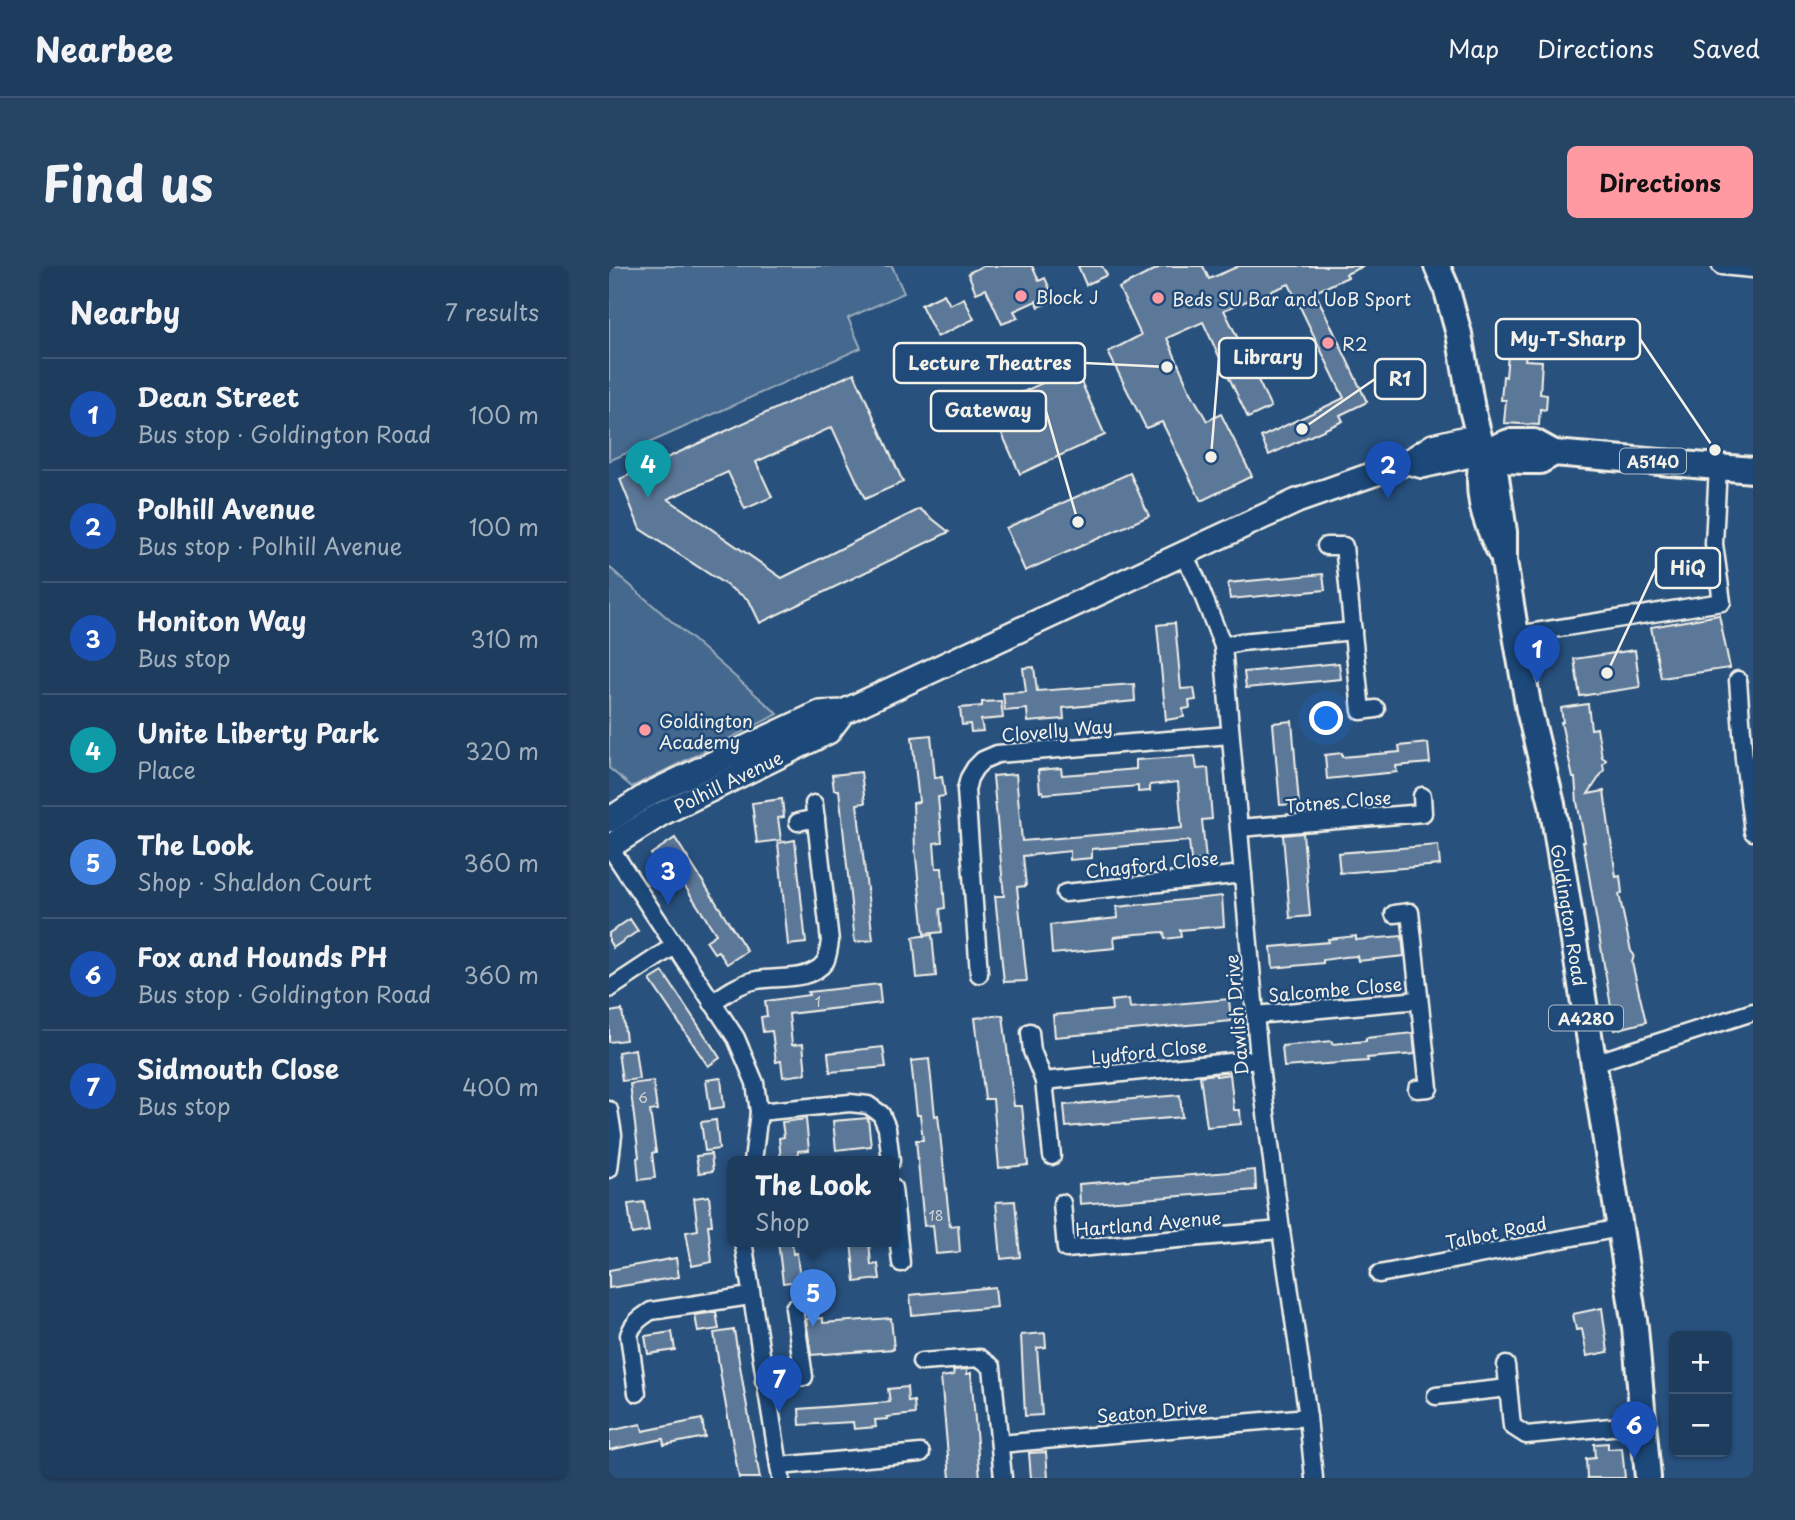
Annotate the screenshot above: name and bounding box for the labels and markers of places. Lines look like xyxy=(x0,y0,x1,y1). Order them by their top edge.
place label: Block J xyxy=(1035,283,1099,310)
place label: Beds SU Bar and UoB Sport xyxy=(1172,285,1411,312)
marker: Block J xyxy=(1013,288,1029,304)
marker: Beds SU Bar and UoB Sport xyxy=(1150,290,1166,306)
callout: My-T-Sharp xyxy=(1496,319,1640,359)
place label: R2 xyxy=(1342,330,1368,357)
marker: R2 xyxy=(1320,335,1336,351)
callout: Library xyxy=(1219,338,1316,378)
callout: Lecture Theatres xyxy=(894,343,1085,383)
callout: R1 xyxy=(1375,359,1425,399)
callout: Gateway xyxy=(931,391,1046,431)
pin: 4 xyxy=(625,440,671,498)
pin: 2 xyxy=(1365,441,1411,499)
callout: HiQ xyxy=(1656,548,1720,588)
pin: 1 xyxy=(1514,625,1560,683)
place label: Goldington Academy xyxy=(659,707,753,755)
marker: Goldington Academy xyxy=(637,722,653,738)
pin: 3 xyxy=(645,847,691,905)
pin: 5 xyxy=(790,1269,836,1327)
pin: 7 xyxy=(756,1355,802,1413)
pin: 6 xyxy=(1611,1401,1657,1459)

